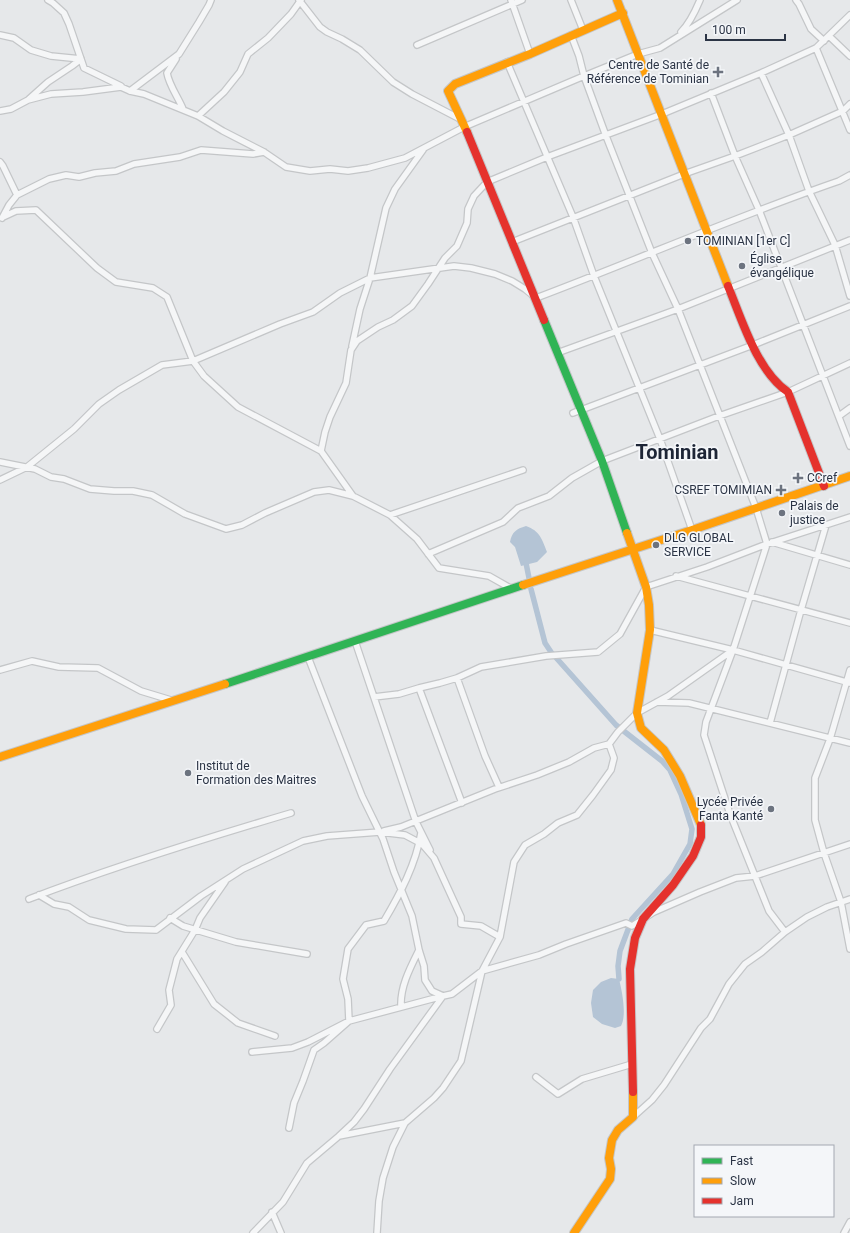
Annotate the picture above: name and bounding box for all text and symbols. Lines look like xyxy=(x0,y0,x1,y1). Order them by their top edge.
scale bar xyxy=(706,16,785,42)
text: 100 m xyxy=(712,23,746,37)
place label: Centre de Santé de Référence de Tominian xyxy=(587,58,709,86)
marker: Centre de Santé de Référence de Tominian xyxy=(712,66,724,78)
place label: TOMINIAN [1er C] xyxy=(696,234,791,248)
marker: TOMINIAN [1er C] xyxy=(683,236,693,246)
place label: Église évangélique xyxy=(750,251,814,280)
marker: Église évangélique xyxy=(737,261,747,271)
district label: Tominian xyxy=(635,440,719,464)
place label: CCref xyxy=(807,471,838,485)
marker: CCref xyxy=(792,472,804,484)
place label: CSREF TOMIMIAN xyxy=(674,483,772,497)
marker: CSREF TOMIMIAN xyxy=(775,484,787,496)
place label: Palais de justice xyxy=(789,499,839,527)
marker: Palais de justice xyxy=(777,508,787,518)
place label: DLG GLOBAL SERVICE xyxy=(664,531,734,559)
marker: DLG GLOBAL SERVICE xyxy=(651,540,661,550)
place label: Institut de Formation des Maitres xyxy=(196,759,316,787)
marker: Institut de Formation des Maitres xyxy=(183,768,193,778)
place label: Lycée Privée Fanta Kanté xyxy=(697,795,763,823)
marker: Lycée Privée Fanta Kanté xyxy=(766,804,776,814)
legend xyxy=(694,1145,834,1217)
text: Fast xyxy=(730,1154,753,1168)
text: Slow xyxy=(730,1174,756,1188)
text: Jam xyxy=(730,1194,754,1208)

